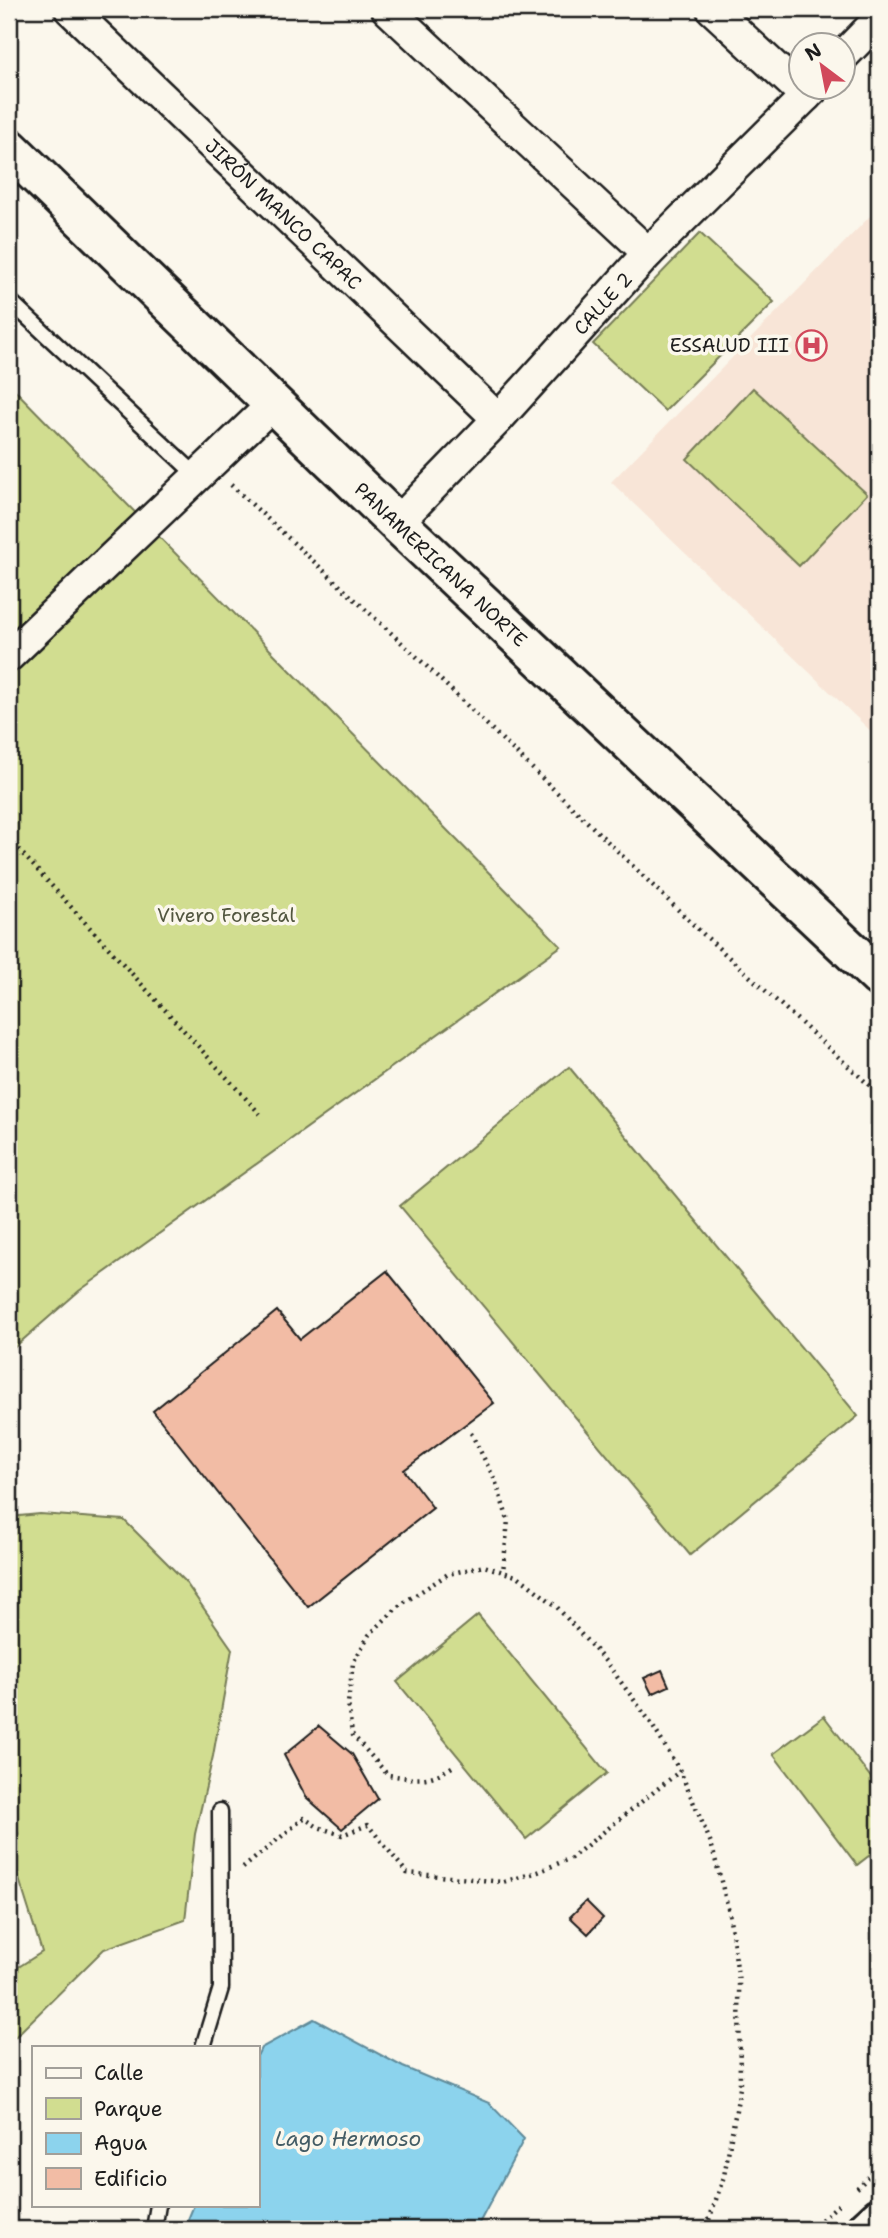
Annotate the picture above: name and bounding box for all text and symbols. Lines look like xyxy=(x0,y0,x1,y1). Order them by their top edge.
north arrow xyxy=(786,32,856,102)
text: N xyxy=(800,37,826,67)
street label: JIRÓN MANCO CAPAC xyxy=(200,133,367,295)
street label: CALLE 2 xyxy=(568,267,637,340)
hospital icon: ESSALUD III xyxy=(795,328,829,362)
place label: ESSALUD III xyxy=(670,333,789,358)
street label: PANAMERICANA NORTE xyxy=(349,476,533,652)
park label: Vivero Forestal xyxy=(157,903,295,928)
legend xyxy=(32,2046,259,2206)
text: Calle xyxy=(94,2059,144,2087)
text: Parque xyxy=(94,2095,163,2123)
water label: Lago Hermoso xyxy=(275,2125,421,2153)
text: Agua xyxy=(94,2129,147,2157)
text: Edificio xyxy=(94,2165,167,2193)

